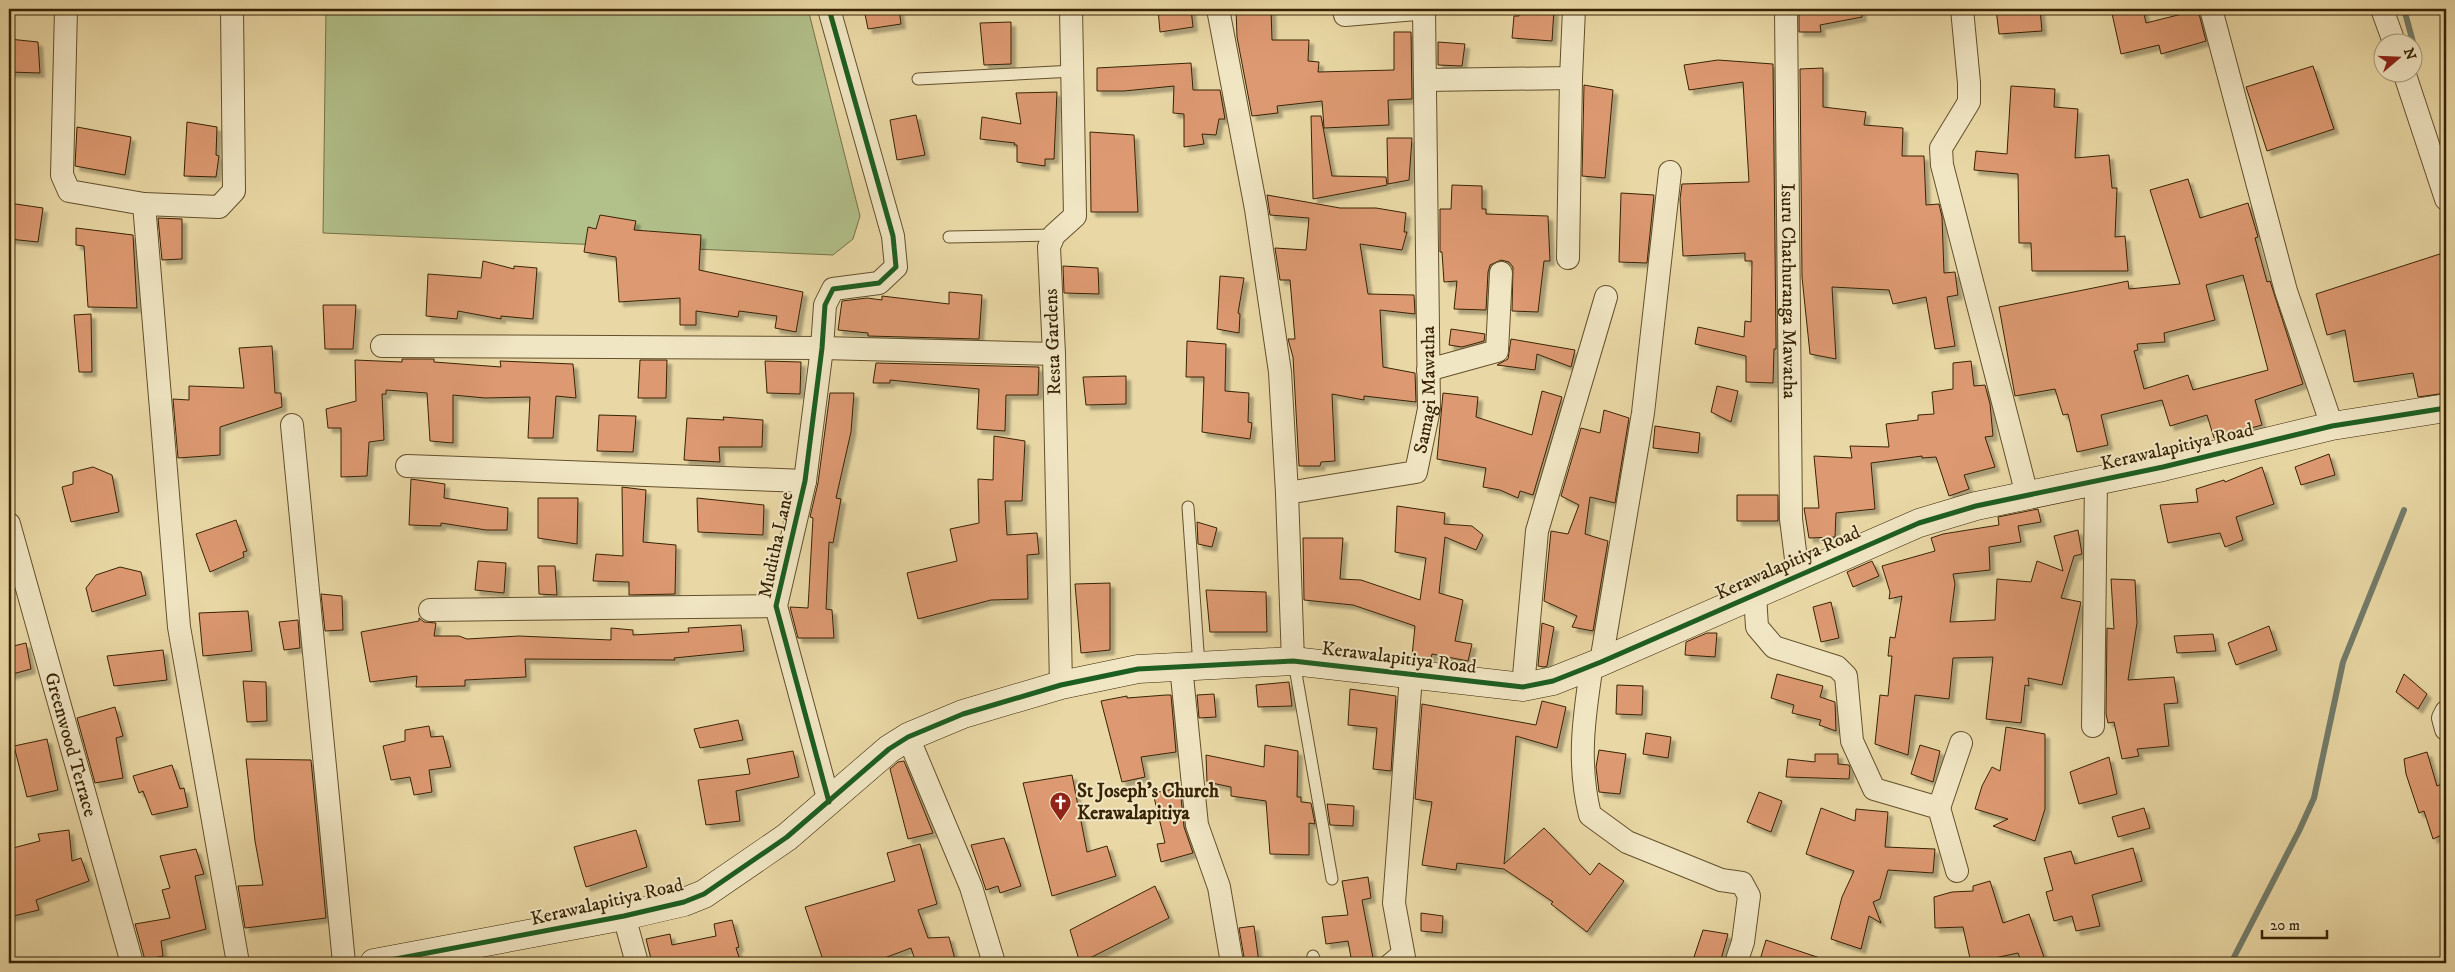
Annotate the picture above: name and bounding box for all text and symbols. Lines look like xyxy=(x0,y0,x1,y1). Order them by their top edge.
north arrow xyxy=(2372,32,2422,82)
text: N xyxy=(2399,46,2420,63)
street label: Isuru Chathuranga Mawatha xyxy=(1776,183,1801,399)
street label: Resta Gardens xyxy=(1040,288,1066,396)
street label: Samagi Mawatha xyxy=(1409,326,1441,456)
street label: Kerawalapitiya Road xyxy=(2098,418,2256,476)
street label: Muditha Lane xyxy=(753,490,799,600)
street label: Kerawalapitiya Road xyxy=(1712,521,1864,605)
street label: Kerawalapitiya Road xyxy=(1320,637,1478,679)
street label: Greenwood Terrace xyxy=(40,670,102,819)
place label: St Joseph's Church Kerawalapitiya xyxy=(1077,780,1220,825)
church icon: St Joseph's Church Kerawalapitiya xyxy=(1049,790,1073,821)
street label: Kerawalapitiya Road xyxy=(528,873,686,931)
scale bar xyxy=(2262,907,2328,939)
text: 20 m xyxy=(2270,916,2300,935)

